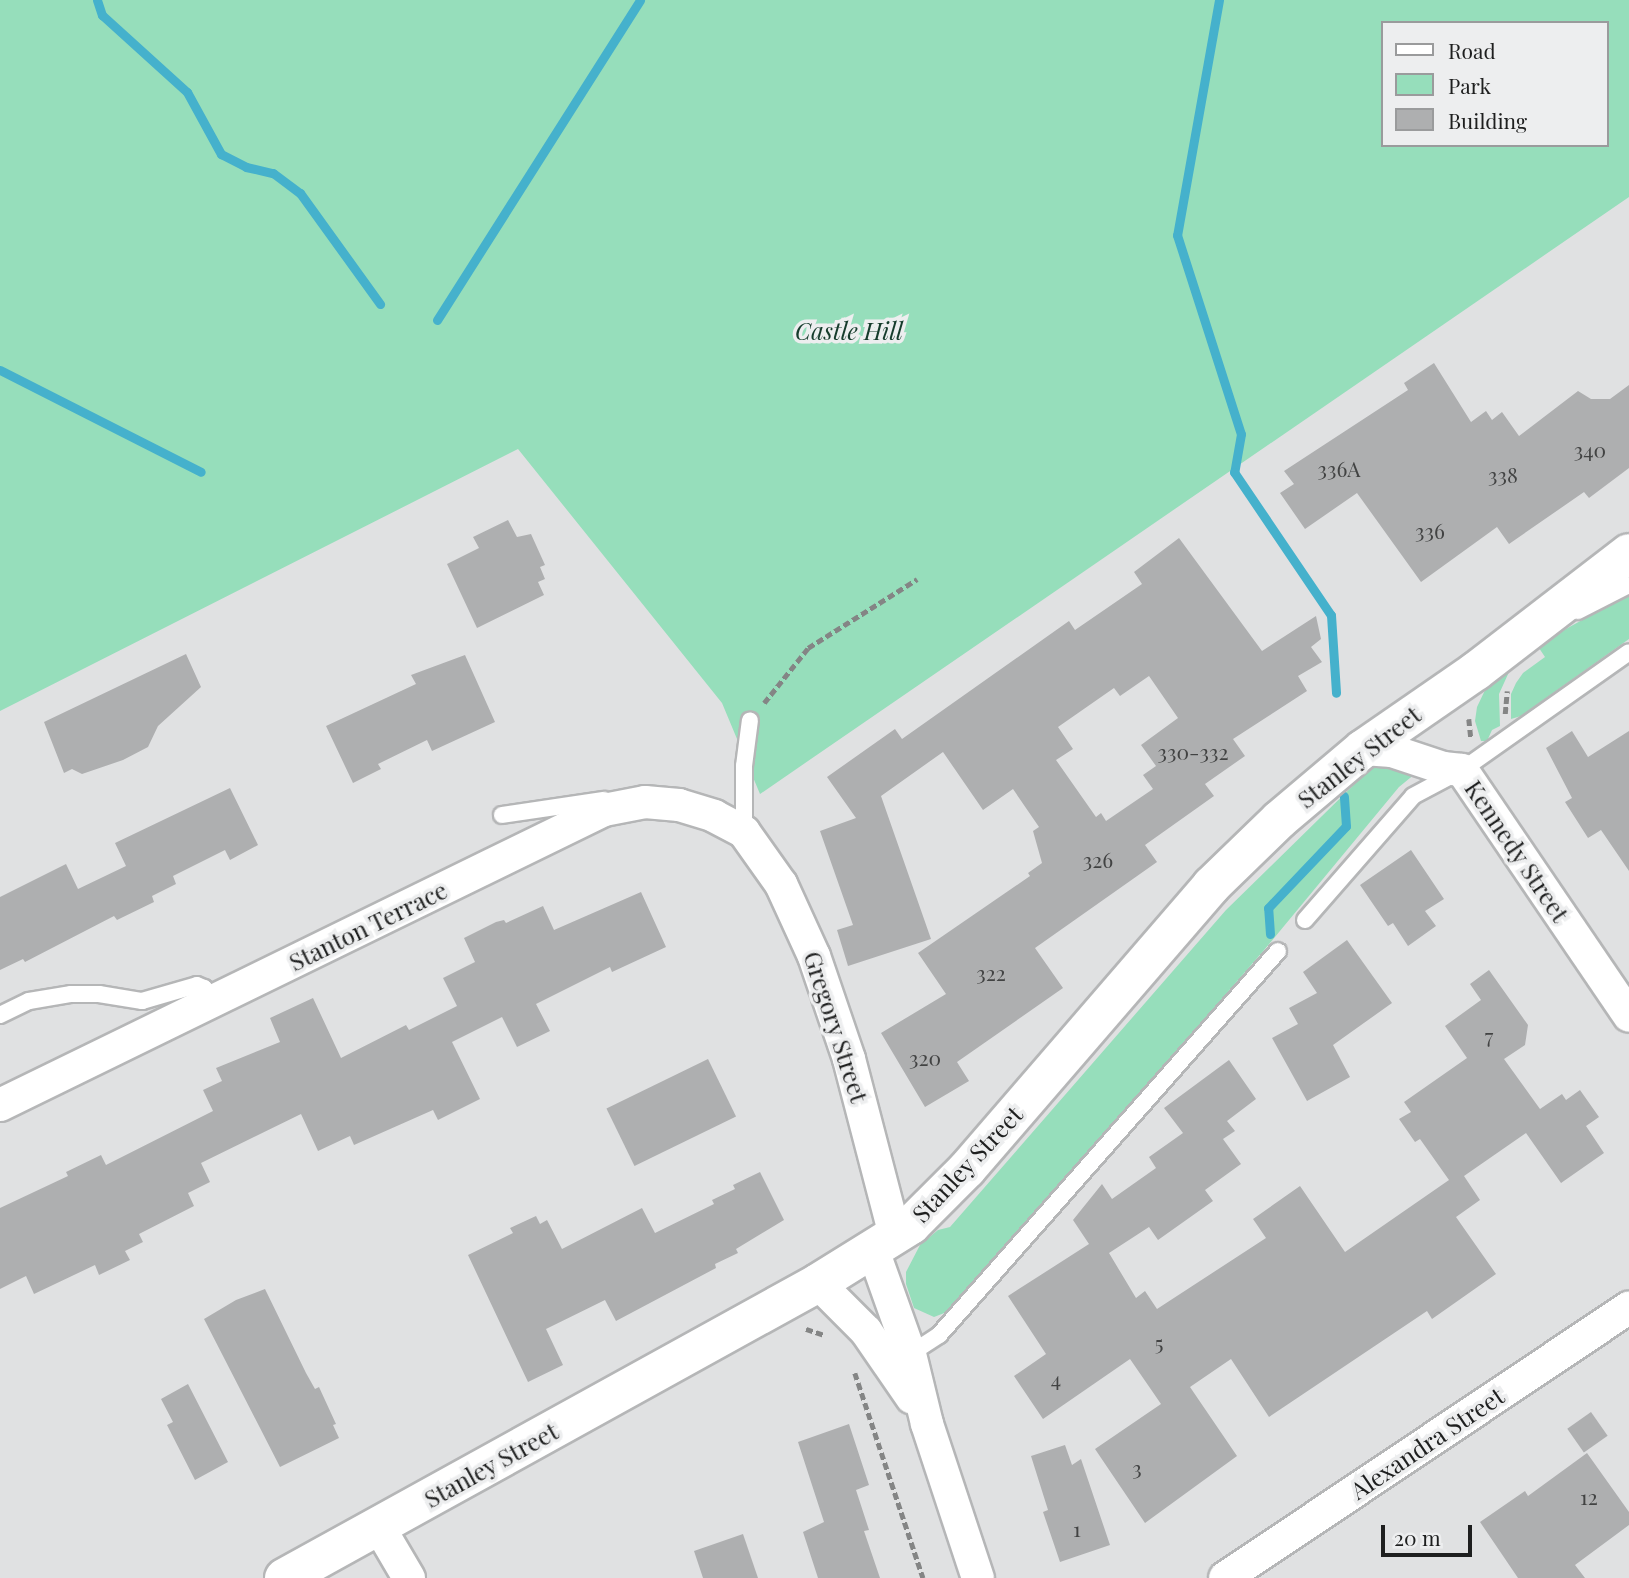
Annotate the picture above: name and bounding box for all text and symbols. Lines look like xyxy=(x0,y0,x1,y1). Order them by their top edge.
legend xyxy=(1380,21,1608,147)
text: Road xyxy=(1448,36,1496,64)
text: Park xyxy=(1448,71,1491,99)
text: Building xyxy=(1448,106,1527,134)
park label: Castle Hill xyxy=(795,317,903,345)
house number: 340 xyxy=(1574,436,1606,462)
house number: 336A xyxy=(1317,455,1361,481)
house number: 338 xyxy=(1488,461,1518,487)
house number: 336 xyxy=(1415,517,1445,543)
street label: Stanley Street xyxy=(1292,700,1426,814)
house number: 330-332 xyxy=(1157,738,1229,764)
street label: Kennedy Street xyxy=(1459,775,1575,927)
house number: 326 xyxy=(1083,846,1113,872)
street label: Stanton Terrace xyxy=(284,875,452,977)
street label: Gregory Street xyxy=(798,947,874,1107)
house number: 322 xyxy=(976,959,1006,985)
house number: 7 xyxy=(1485,1022,1493,1048)
house number: 320 xyxy=(909,1044,941,1070)
street label: Stanley Street xyxy=(906,1100,1028,1228)
house number: 5 xyxy=(1155,1329,1163,1355)
house number: 4 xyxy=(1051,1365,1061,1391)
street label: Alexandra Street xyxy=(1345,1381,1509,1505)
street label: Stanley Street xyxy=(419,1416,563,1514)
house number: 3 xyxy=(1132,1454,1142,1480)
house number: 12 xyxy=(1580,1483,1598,1509)
scale bar xyxy=(1384,1512,1475,1556)
house number: 1 xyxy=(1073,1515,1081,1541)
text: 20 m xyxy=(1394,1523,1441,1551)

